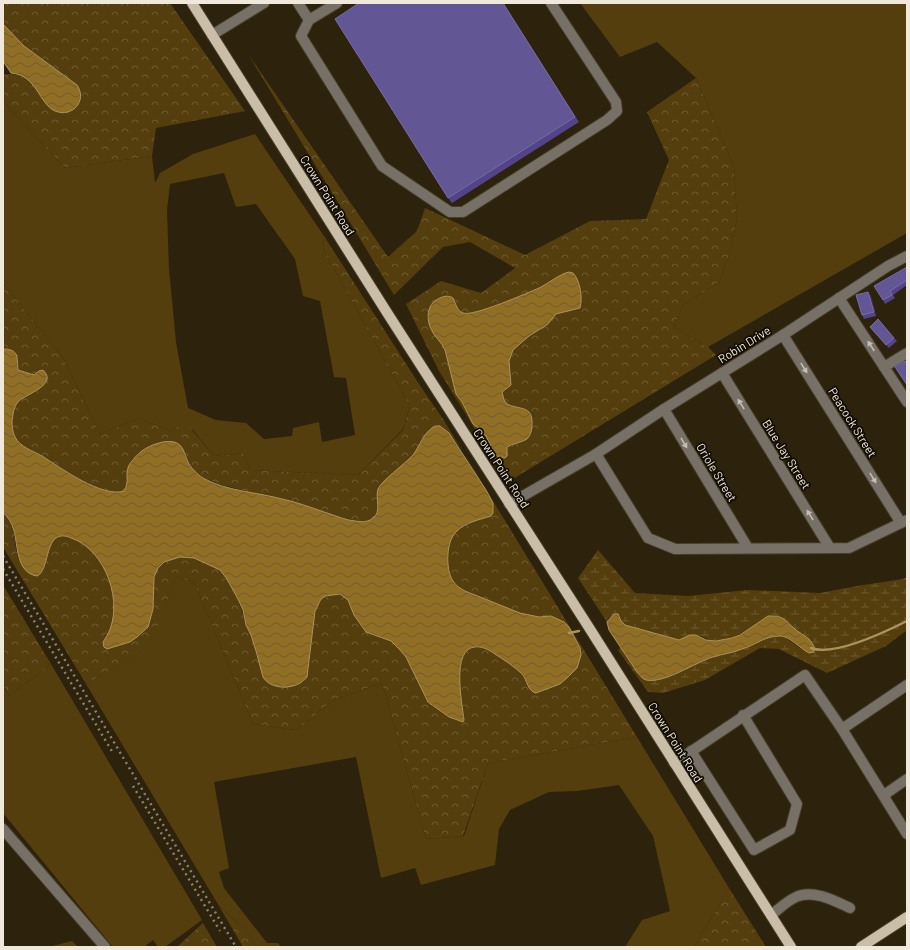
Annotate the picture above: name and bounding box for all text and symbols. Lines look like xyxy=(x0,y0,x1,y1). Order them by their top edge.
street label: Crown Point Road xyxy=(298,152,358,238)
street label: Robin Drive xyxy=(715,322,773,366)
one-way arrow xyxy=(867,340,874,352)
one-way arrow xyxy=(800,363,808,373)
street label: Peacock Street xyxy=(826,385,880,459)
one-way arrow xyxy=(737,399,745,409)
street label: Blue Jay Street xyxy=(760,417,814,491)
street label: Crown Point Road xyxy=(471,426,533,510)
one-way arrow xyxy=(681,437,688,449)
street label: Oriole Street xyxy=(694,440,740,504)
one-way arrow xyxy=(869,473,877,483)
one-way arrow xyxy=(806,509,813,521)
street label: Crown Point Road xyxy=(646,699,706,785)

